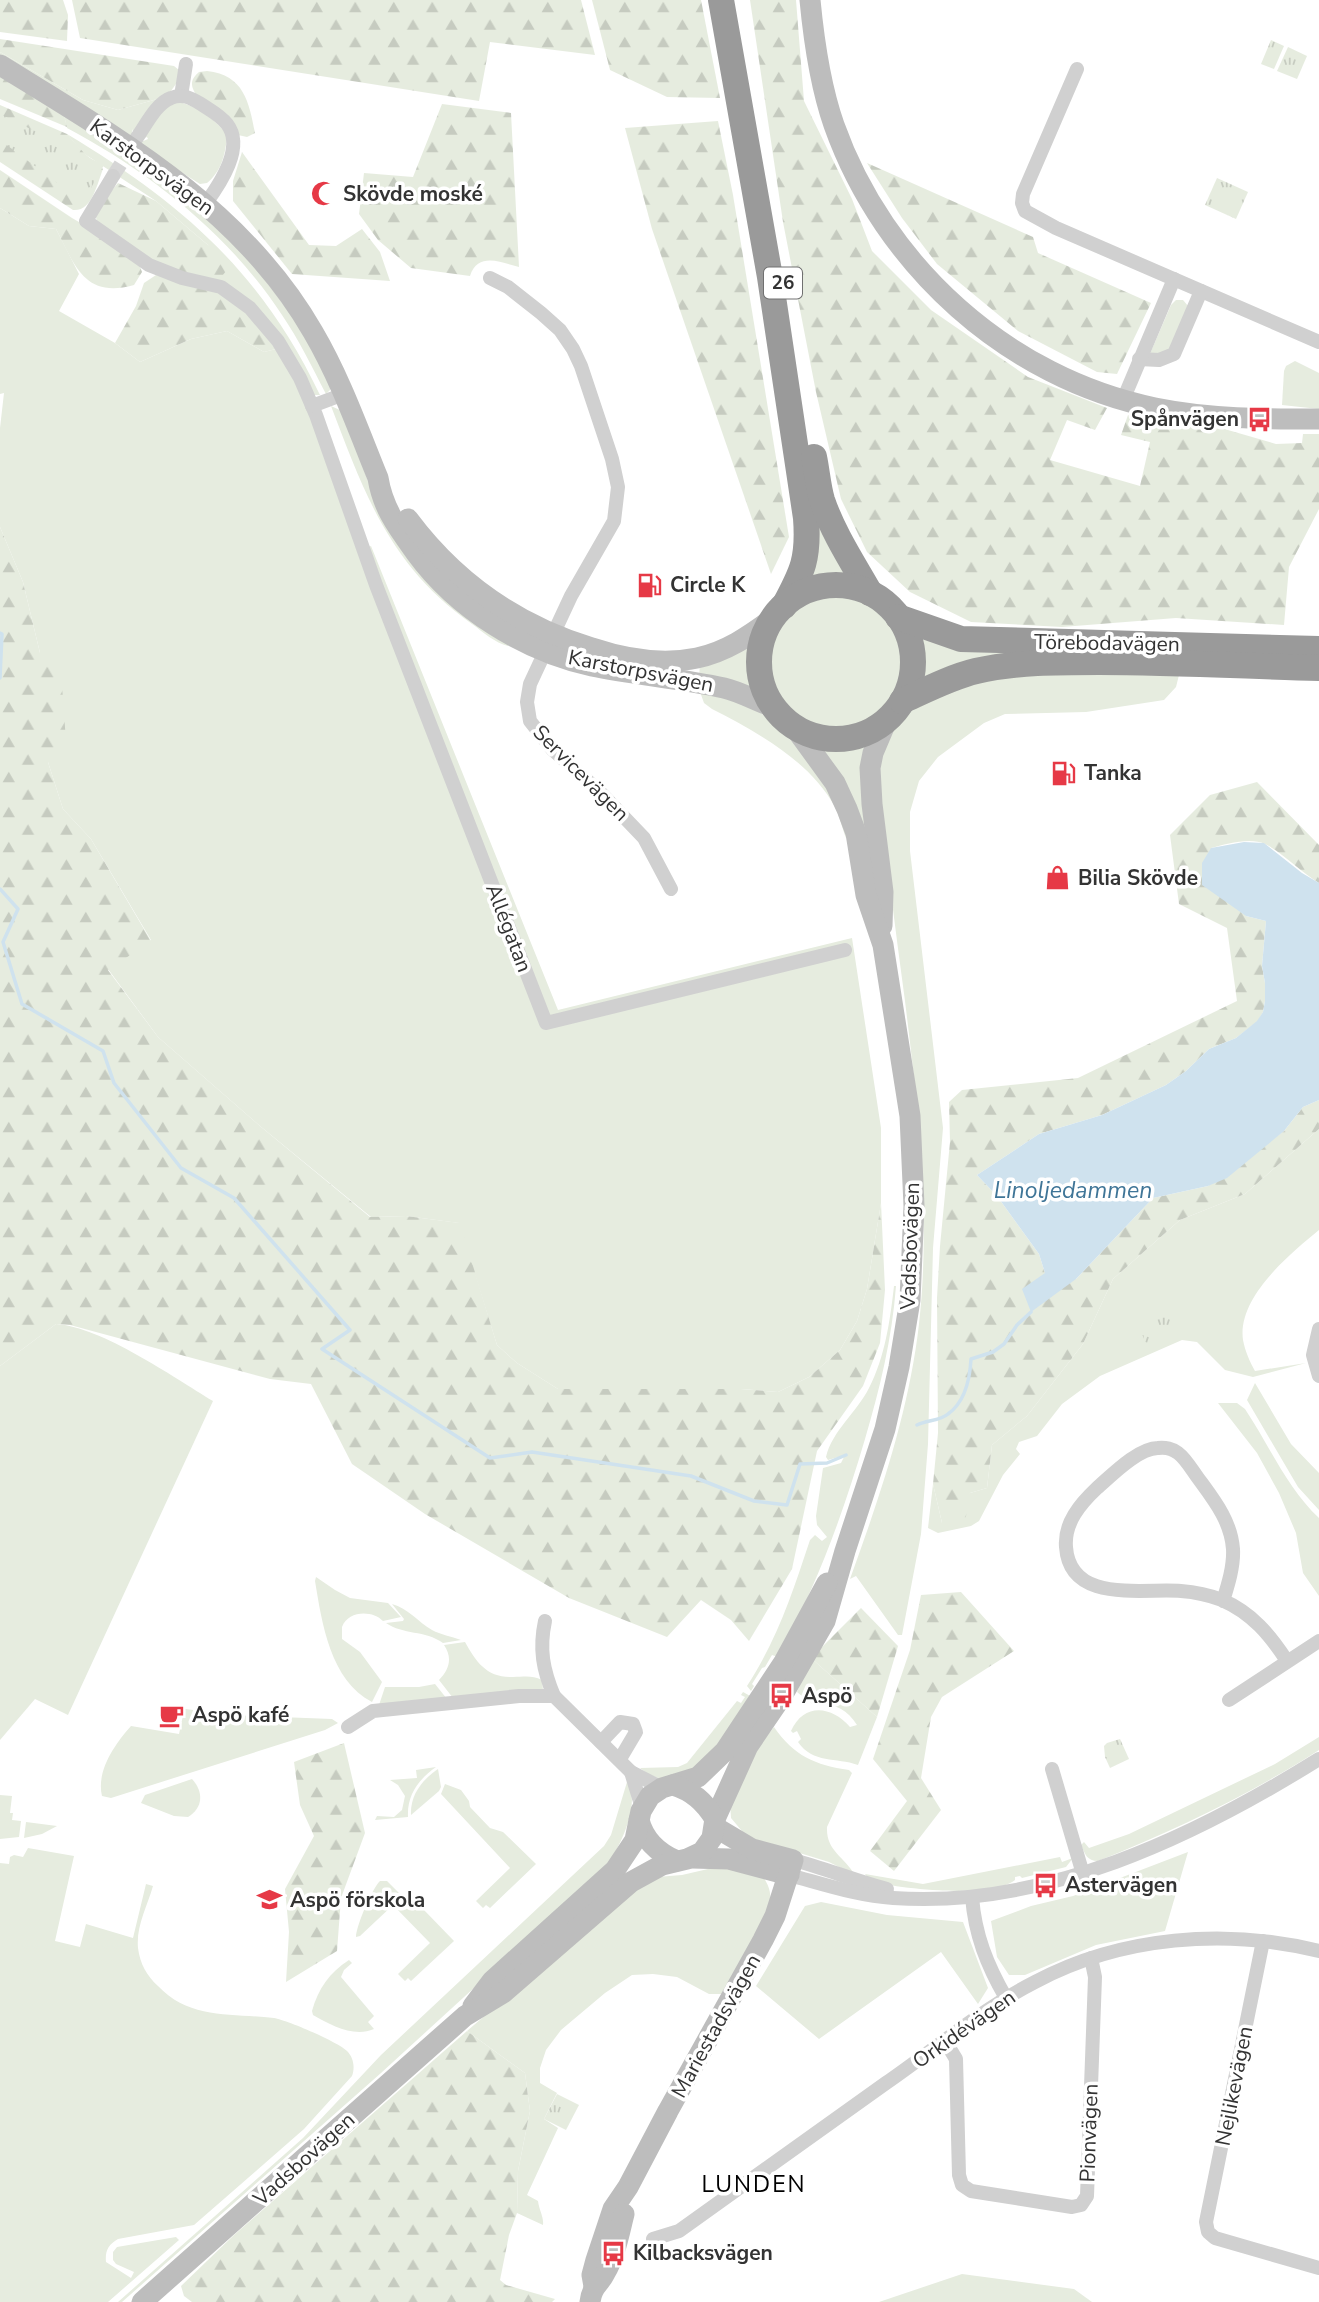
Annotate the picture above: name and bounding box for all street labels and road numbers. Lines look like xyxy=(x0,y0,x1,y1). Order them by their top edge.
street label: Karstorpsvägen xyxy=(84,112,220,222)
road number: 26 xyxy=(764,268,802,298)
street label: Törebodavägen xyxy=(1034,628,1180,658)
street label: Karstorpsvägen xyxy=(566,643,716,699)
street label: Servicevägen xyxy=(527,719,635,827)
street label: Allégatan xyxy=(479,880,539,976)
street label: Vadsbovägen xyxy=(894,1182,926,1311)
street label: Mariestadsvägen xyxy=(665,1949,767,2103)
street label: Orkidévägen xyxy=(907,1983,1021,2075)
street label: Nejlikevägen xyxy=(1209,2024,1259,2148)
street label: Pionvägen xyxy=(1073,2083,1105,2183)
street label: Vadsbovägen xyxy=(246,2106,361,2213)

